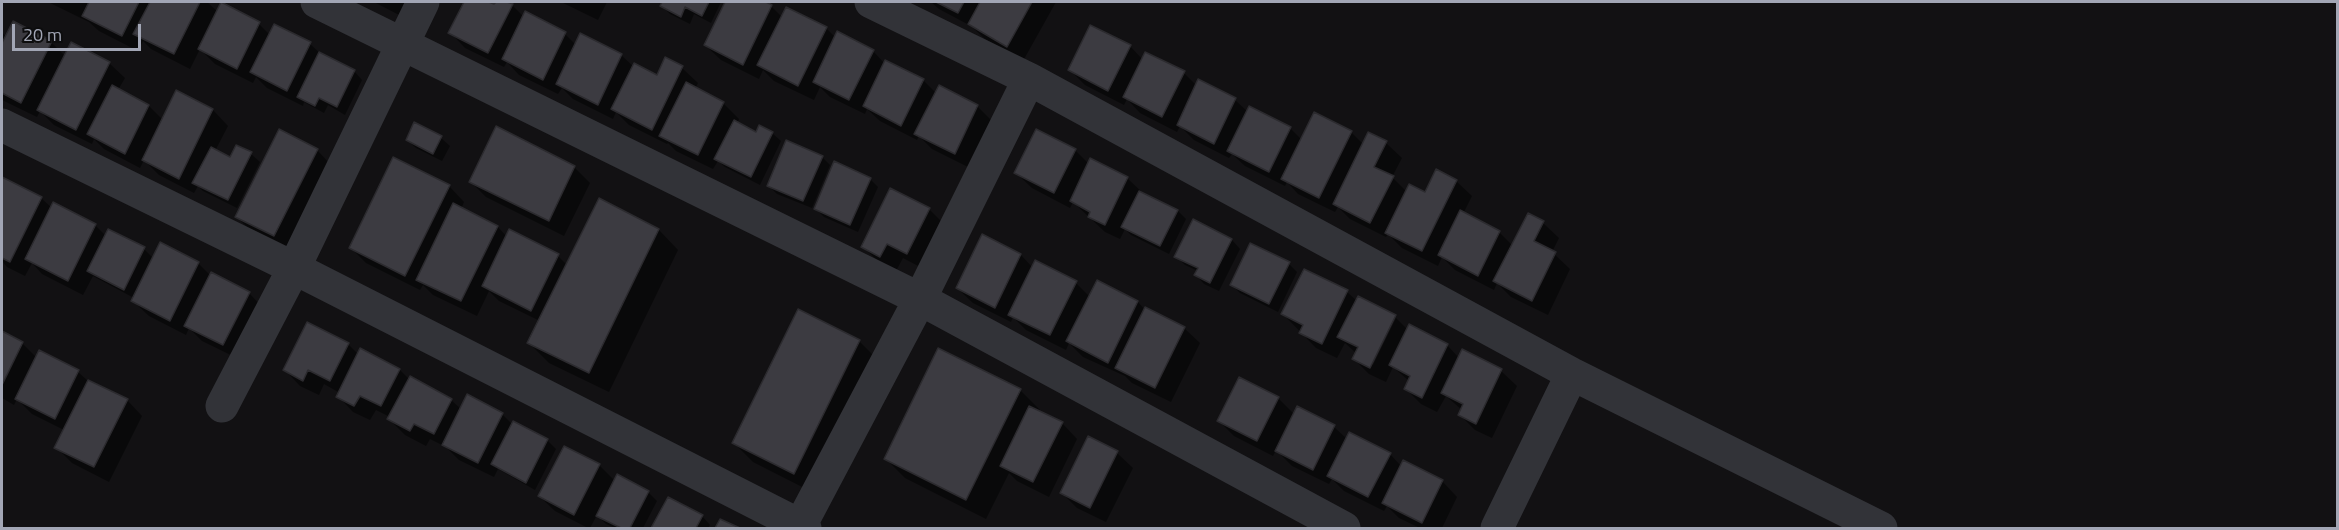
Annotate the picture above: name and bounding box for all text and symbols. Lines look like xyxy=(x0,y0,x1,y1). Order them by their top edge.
scale bar xyxy=(15,12,144,50)
text: 20 m xyxy=(23,21,62,48)

